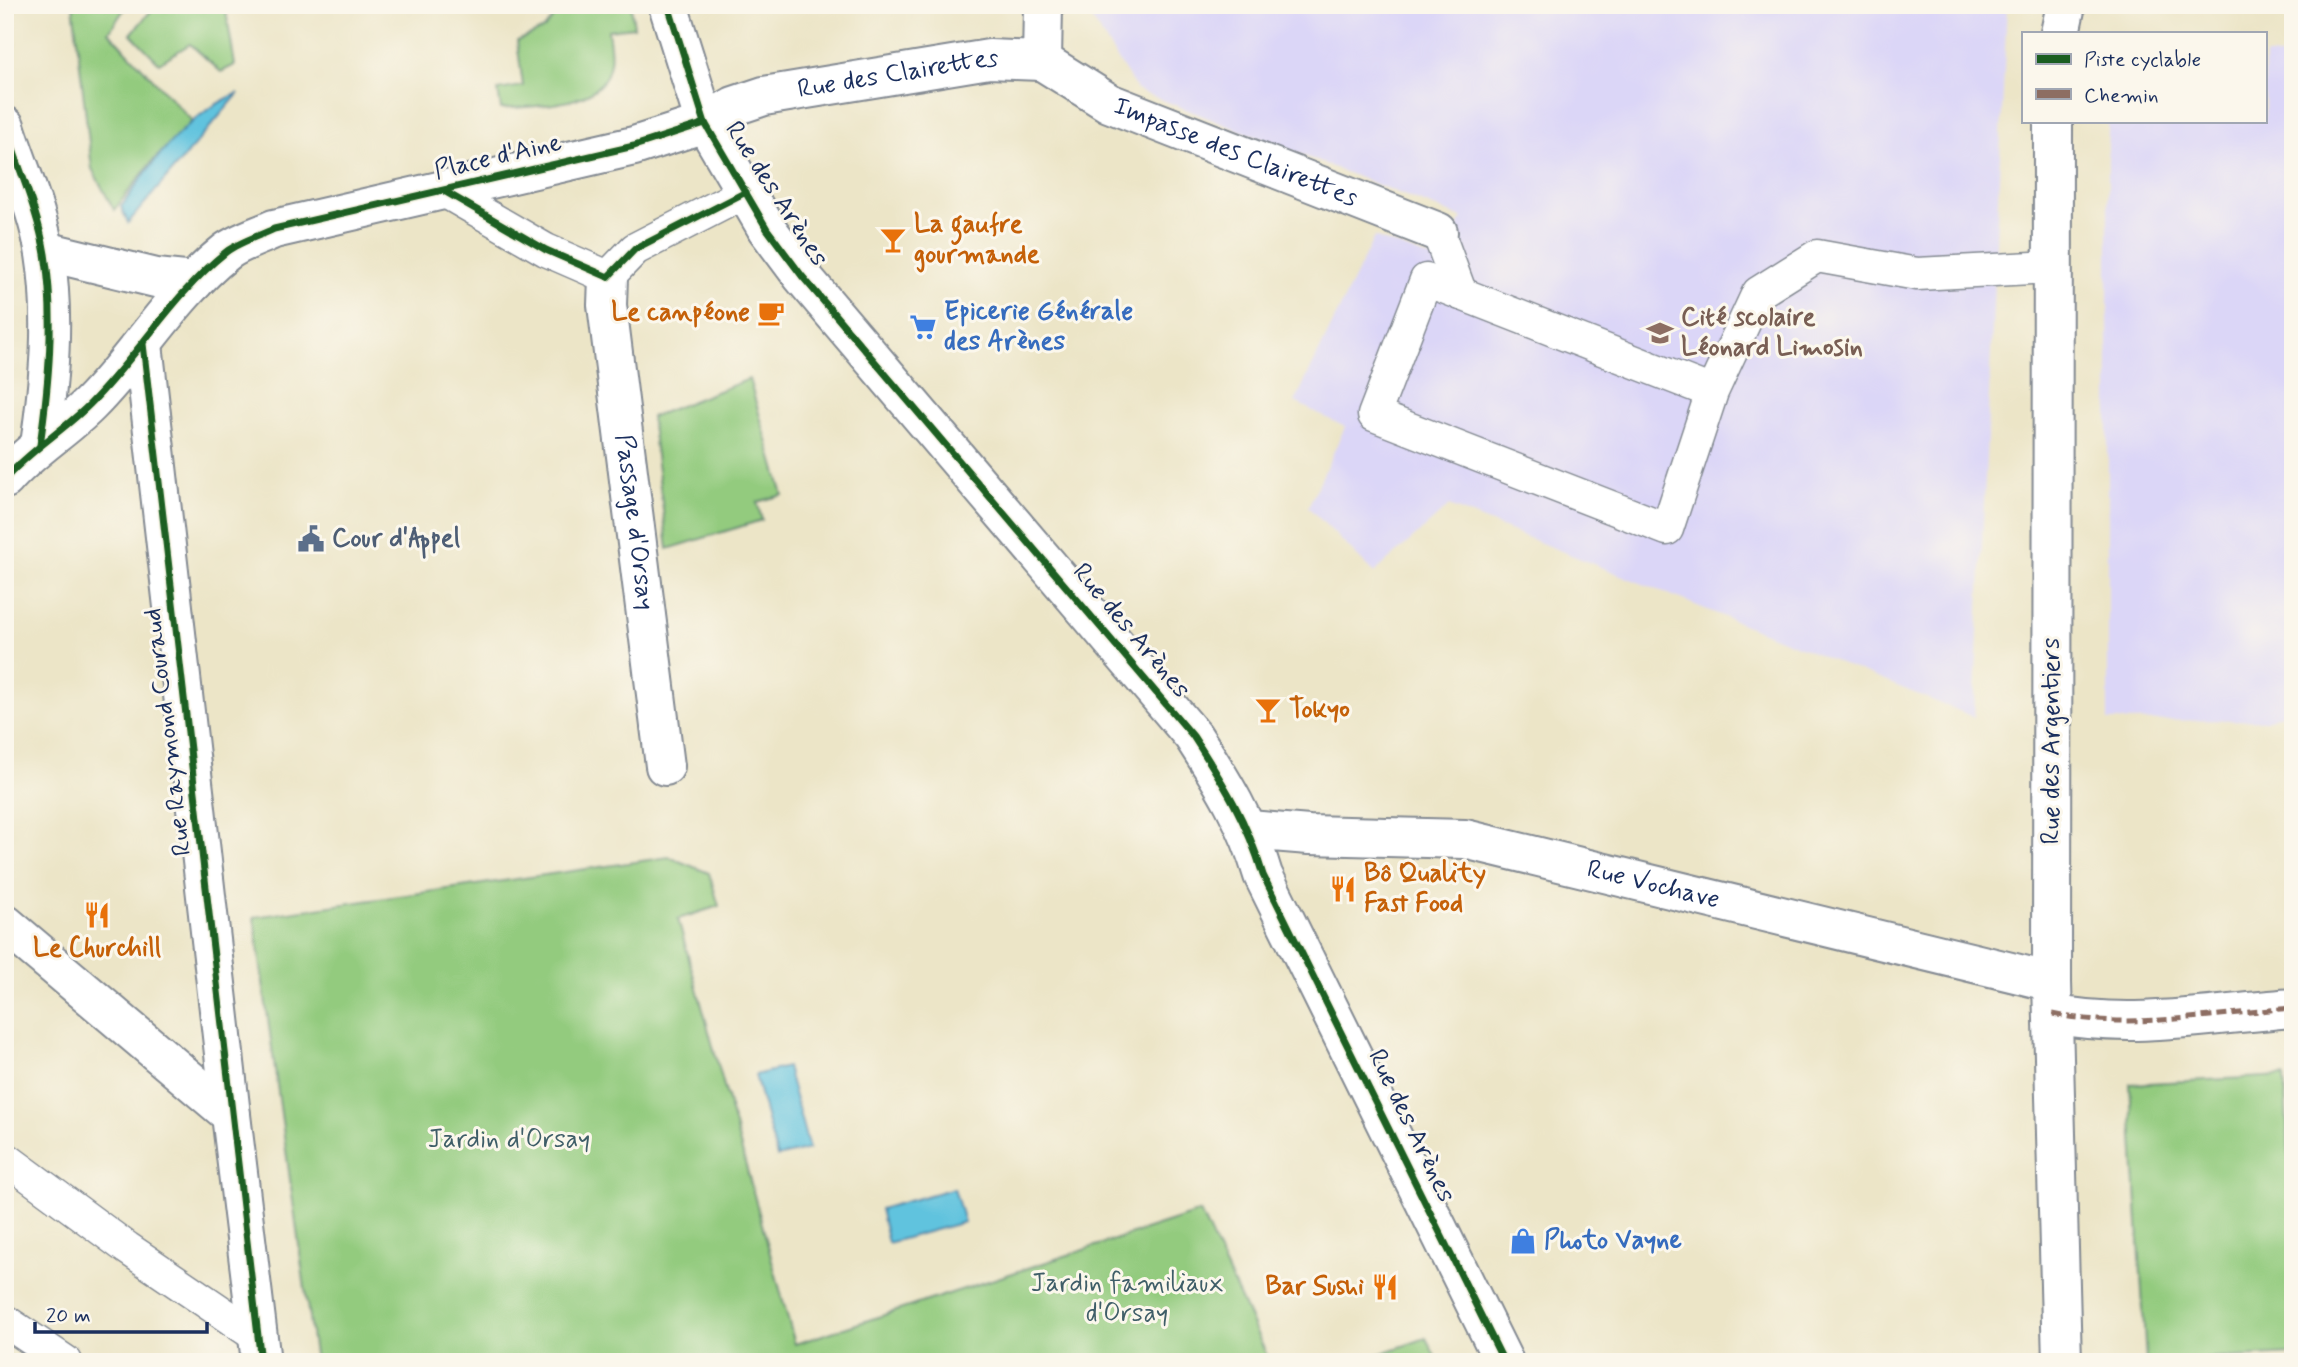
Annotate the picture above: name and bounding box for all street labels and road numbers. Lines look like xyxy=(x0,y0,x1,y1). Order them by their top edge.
street label: Rue des Clairettes xyxy=(795,42,999,107)
street label: Impasse des Clairettes xyxy=(1109,89,1362,216)
street label: Rue des Arènes xyxy=(716,115,836,273)
street label: Place d'Aine xyxy=(431,126,565,188)
street label: Passage d'Orsay xyxy=(606,432,662,612)
street label: Rue des Arènes xyxy=(1064,556,1198,706)
street label: Rue Raymond Couraud xyxy=(136,606,200,858)
street label: Rue des Argentiers xyxy=(2035,637,2069,845)
street label: Rue Vochave xyxy=(1584,852,1723,917)
street label: Rue des Arènes xyxy=(1359,1044,1463,1208)

